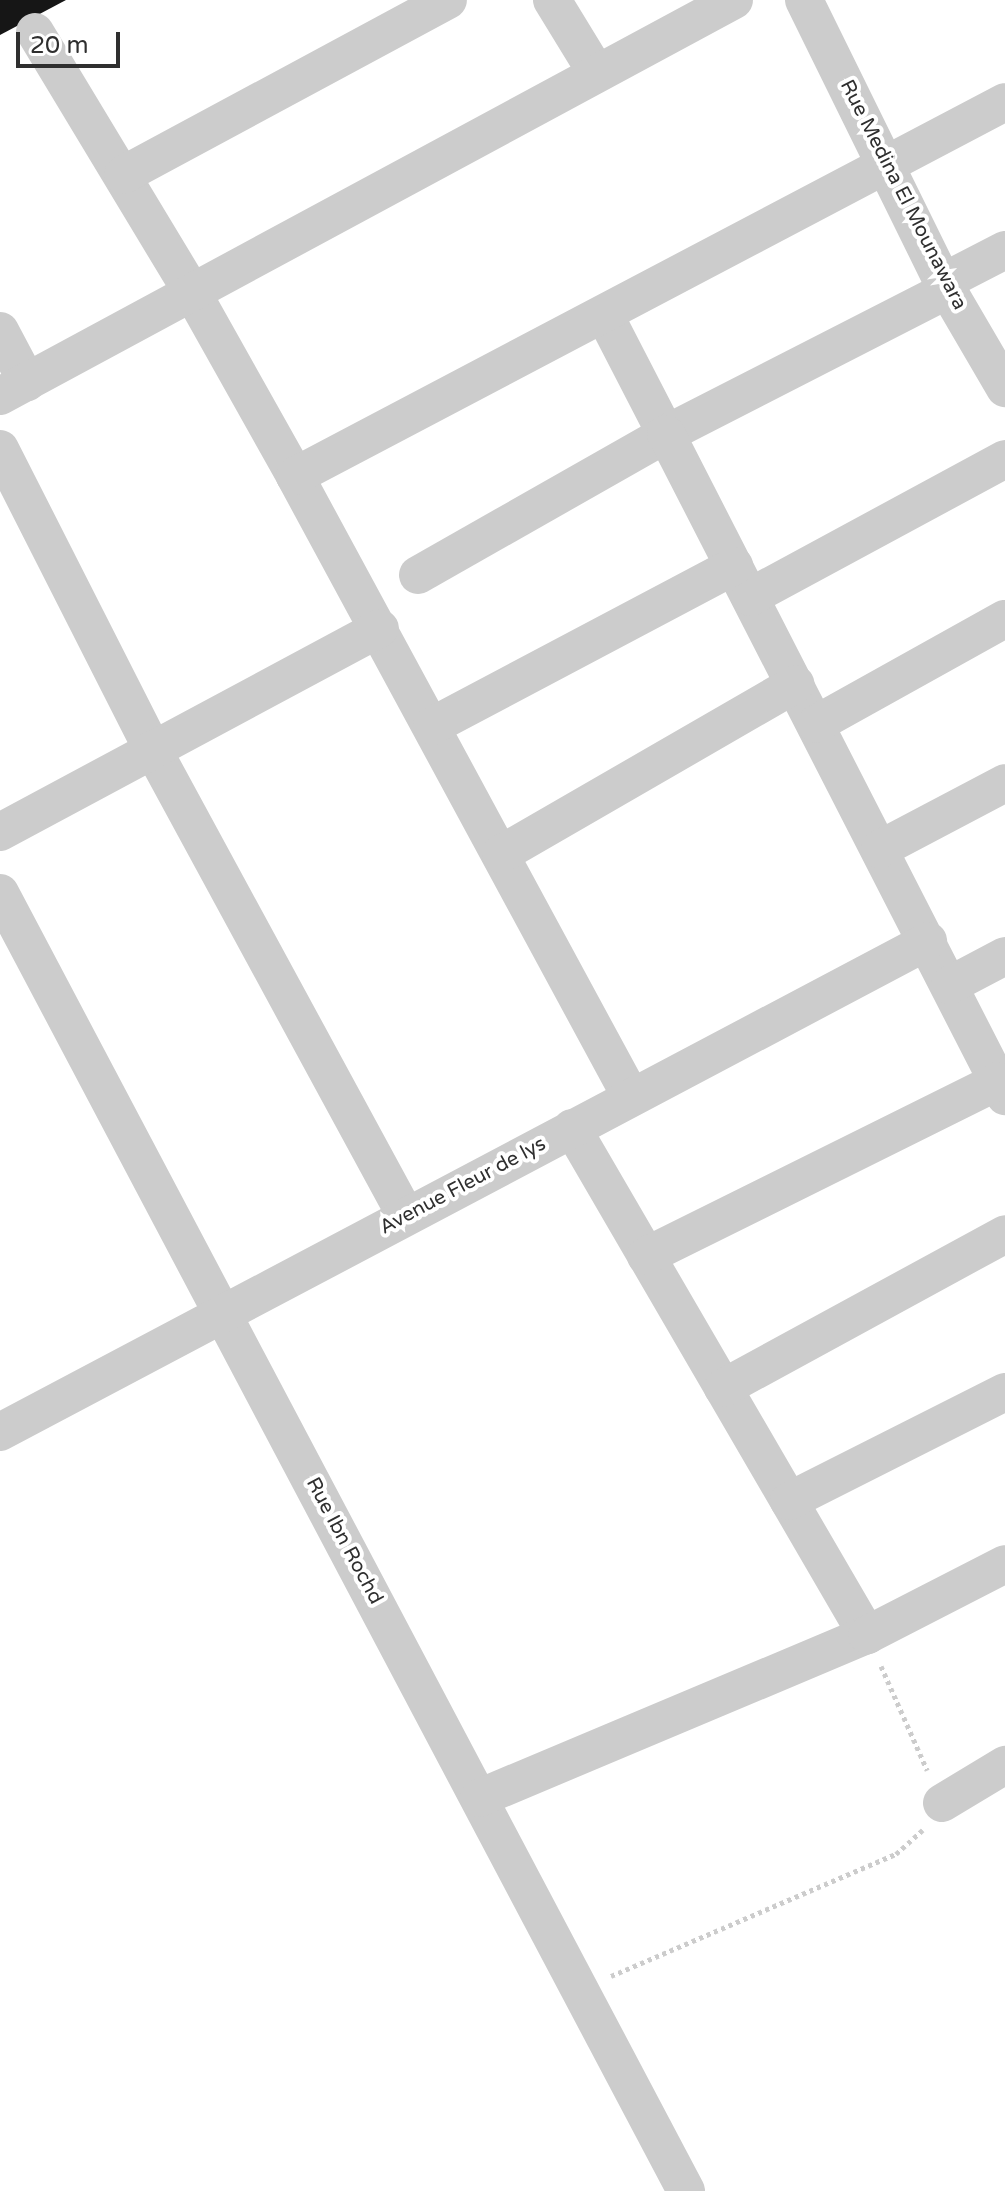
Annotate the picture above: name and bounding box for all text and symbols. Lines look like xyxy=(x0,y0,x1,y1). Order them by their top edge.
scale bar xyxy=(20,16,124,66)
text: 20 m xyxy=(30,31,88,60)
street label: Rue Medina El Mounawara xyxy=(834,76,972,314)
street label: Avenue Fleur de lys xyxy=(376,1132,550,1240)
street label: Rue Ibn Rochd xyxy=(300,1473,388,1609)

